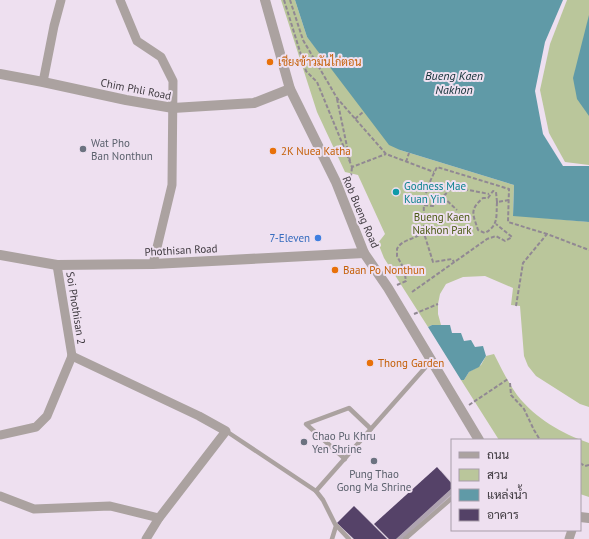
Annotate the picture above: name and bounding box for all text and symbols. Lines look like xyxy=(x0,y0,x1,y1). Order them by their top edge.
place label: เชียงข้าวมันไก่ตอน xyxy=(278,54,361,69)
marker: เชียงข้าวมันไก่ตอน xyxy=(265,57,275,67)
water label: Bueng Kaen Nakhon xyxy=(425,68,483,97)
street label: Chim Phli Road xyxy=(99,75,173,103)
place label: Wat Pho Ban Nonthun xyxy=(91,136,153,163)
marker: Wat Pho Ban Nonthun xyxy=(78,144,88,154)
place label: 2K Nuea Katha xyxy=(281,144,351,158)
marker: 2K Nuea Katha xyxy=(268,146,278,156)
street label: Rob Bueng Road xyxy=(340,174,382,250)
place label: Godness Mae Kuan Yin xyxy=(404,179,467,206)
marker: Godness Mae Kuan Yin xyxy=(391,187,401,197)
park label: Bueng Kaen Nakhon Park xyxy=(412,210,472,237)
place label: 7-Eleven xyxy=(270,231,310,245)
marker: 7-Eleven xyxy=(313,233,323,243)
street label: Phothisan Road xyxy=(144,241,218,259)
place label: Baan Po Nonthun xyxy=(343,263,425,277)
marker: Baan Po Nonthun xyxy=(330,265,340,275)
street label: Soi Phothisan 2 xyxy=(63,271,89,345)
place label: Thong Garden xyxy=(378,356,444,370)
marker: Thong Garden xyxy=(365,358,375,368)
place label: Chao Pu Khru Yen Shrine xyxy=(312,429,376,456)
marker: Chao Pu Khru Yen Shrine xyxy=(299,437,309,447)
legend xyxy=(451,439,581,531)
text: ถนน xyxy=(487,447,510,462)
marker: Pung Thao Gong Ma Shrine xyxy=(369,456,379,466)
place label: Pung Thao Gong Ma Shrine xyxy=(337,467,412,494)
text: สวน xyxy=(487,467,508,482)
text: แหล่งน้ำ xyxy=(487,484,527,502)
text: อาคาร xyxy=(487,507,519,522)

